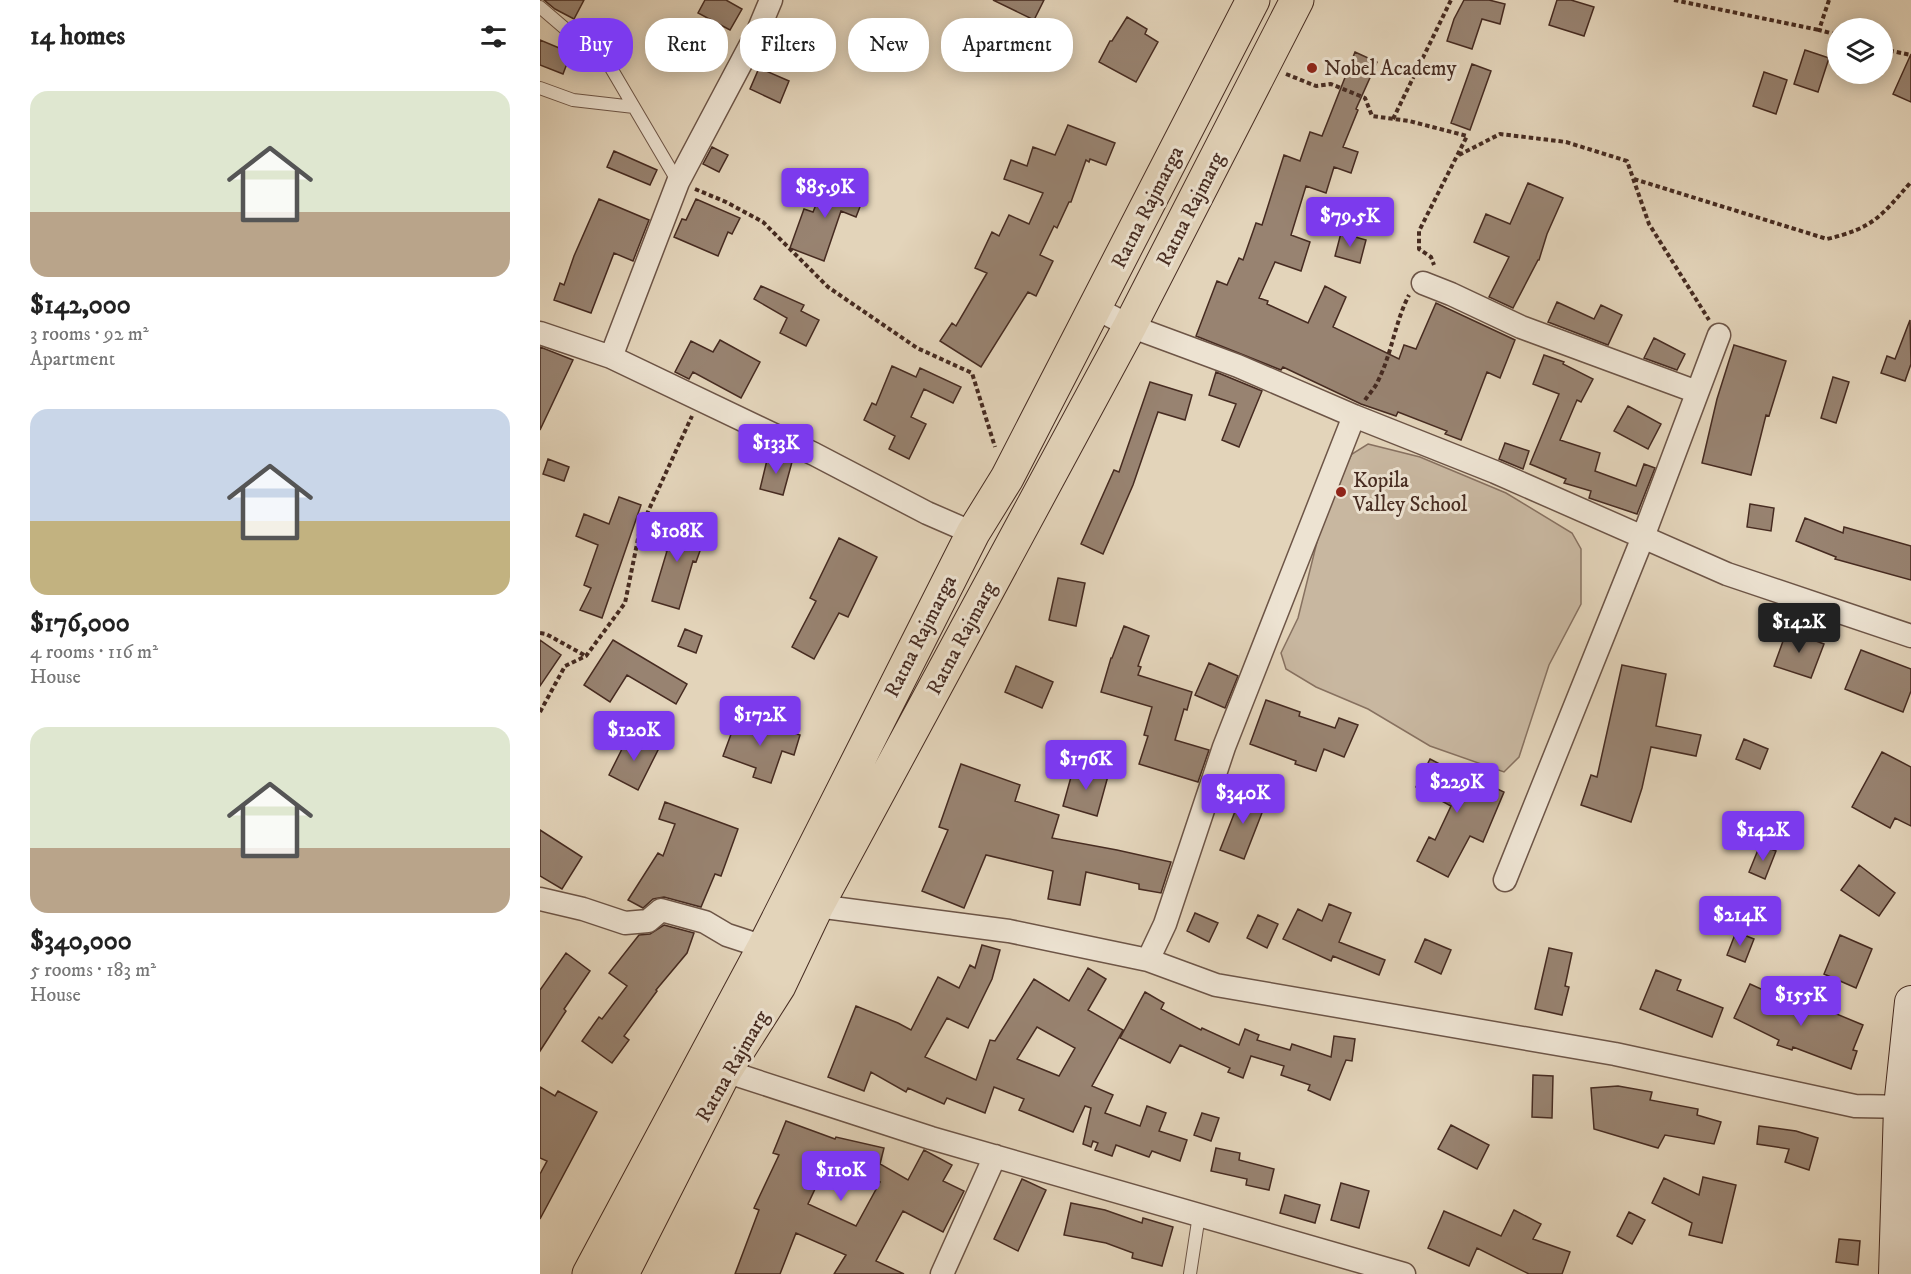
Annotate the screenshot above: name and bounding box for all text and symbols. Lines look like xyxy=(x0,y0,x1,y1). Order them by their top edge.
chip: Buy xyxy=(558,18,633,72)
chip: Rent xyxy=(645,18,728,72)
chip: Filters xyxy=(740,18,836,72)
chip: New xyxy=(848,18,929,72)
chip: Apartment xyxy=(941,18,1073,72)
map controls xyxy=(1827,18,1893,84)
button: layers xyxy=(1827,18,1893,84)
text: 14 homes xyxy=(30,20,125,53)
icon: filters xyxy=(477,20,510,53)
place label: Nobel Academy xyxy=(1324,56,1457,82)
marker: Nobel Academy xyxy=(1305,61,1319,75)
icon: home xyxy=(216,130,324,238)
street label: Ratna Rajmarga xyxy=(1106,142,1190,273)
street label: Ratna Rajmarg xyxy=(1151,147,1231,271)
pin: $85.9K xyxy=(776,168,874,219)
text: $85.9K xyxy=(795,175,855,200)
pin: $79.5K xyxy=(1301,197,1399,248)
text: $79.5K xyxy=(1320,204,1380,229)
text: $142,000 xyxy=(30,289,131,322)
text: 3 rooms · 92 m² xyxy=(30,322,149,347)
text: Apartment xyxy=(30,347,115,372)
pin: $133K xyxy=(734,424,818,475)
text: $133K xyxy=(752,431,800,456)
icon: home xyxy=(216,448,324,556)
place label: Kopila Valley School xyxy=(1352,468,1468,518)
marker: Kopila Valley School xyxy=(1334,485,1348,499)
pin: $108K xyxy=(635,512,719,563)
text: $108K xyxy=(650,519,704,544)
street label: Ratna Rajmarga xyxy=(878,571,962,701)
street label: Ratna Rajmarg xyxy=(921,577,1001,699)
pin: $142K xyxy=(1757,603,1841,654)
text: $176,000 xyxy=(30,607,130,640)
text: $142K xyxy=(1772,610,1826,635)
text: 4 rooms · 116 m² xyxy=(30,640,158,665)
text: House xyxy=(30,665,81,690)
pin: $172K xyxy=(718,696,802,747)
text: $172K xyxy=(734,703,786,728)
pin: $120K xyxy=(592,711,676,762)
text: $120K xyxy=(608,718,660,743)
pin: $176K xyxy=(1044,740,1128,791)
text: $176K xyxy=(1059,747,1113,772)
pin: $229K xyxy=(1415,763,1499,814)
icon: home xyxy=(216,766,324,874)
text: $229K xyxy=(1430,770,1484,795)
pin: $340K xyxy=(1201,774,1285,825)
text: $340K xyxy=(1216,781,1270,806)
pin: $142K xyxy=(1721,811,1805,862)
text: $142K xyxy=(1736,818,1790,843)
pin: $214K xyxy=(1698,896,1782,947)
text: $214K xyxy=(1713,903,1767,928)
text: $340,000 xyxy=(30,925,132,958)
text: 5 rooms · 183 m² xyxy=(30,958,156,983)
pin: $155K xyxy=(1759,976,1843,1027)
text: House xyxy=(30,983,81,1008)
text: $155K xyxy=(1775,983,1827,1008)
street label: Ratna Rajmarg xyxy=(690,1005,776,1127)
pin: $110K xyxy=(799,1151,883,1202)
text: $110K xyxy=(816,1158,866,1183)

